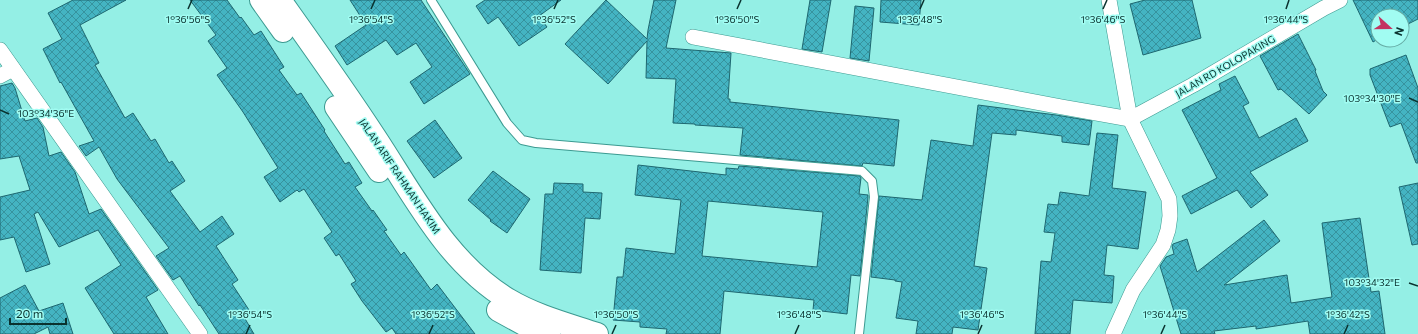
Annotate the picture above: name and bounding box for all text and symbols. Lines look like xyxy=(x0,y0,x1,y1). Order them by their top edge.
north arrow xyxy=(1370,8,1410,48)
text: 1°36'56"S xyxy=(166,13,210,25)
text: 1°36'54"S xyxy=(349,13,393,25)
text: 1°36'52"S xyxy=(532,13,576,25)
text: 1°36'50"S xyxy=(715,13,759,25)
text: 1°36'48"S xyxy=(898,13,942,25)
text: 1°36'46"S xyxy=(1081,13,1125,25)
text: 1°36'44"S xyxy=(1264,13,1308,25)
text: N xyxy=(1392,26,1407,38)
street label: JALAN RD KOLOPAKING xyxy=(1173,33,1277,99)
text: 103°34'30"E xyxy=(1344,92,1400,104)
text: 103°34'36"E xyxy=(18,107,74,119)
street label: JALAN ARIF RAHMAN HAKIM xyxy=(357,116,443,236)
text: 103°34'32"E xyxy=(1344,276,1400,288)
scale bar xyxy=(10,300,66,326)
text: 20 m xyxy=(16,306,43,320)
text: 1°36'54"S xyxy=(228,308,272,320)
text: 1°36'52"S xyxy=(411,308,455,320)
text: 1°36'50"S xyxy=(594,308,638,320)
text: 1°36'48"S xyxy=(777,308,821,320)
text: 1°36'46"S xyxy=(960,308,1004,320)
text: 1°36'44"S xyxy=(1143,308,1187,320)
text: 1°36'42"S xyxy=(1326,308,1370,320)

